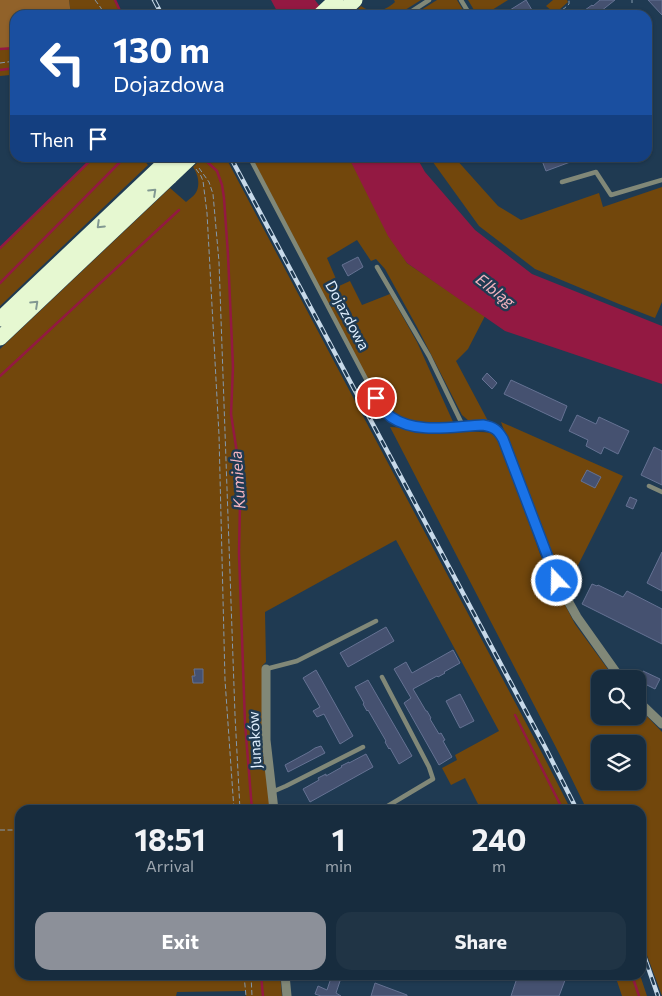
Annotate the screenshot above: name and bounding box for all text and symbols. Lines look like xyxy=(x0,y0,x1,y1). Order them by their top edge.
text: 130 m xyxy=(113,27,210,70)
icon: left xyxy=(30,30,95,95)
text: Dojazdowa xyxy=(113,70,225,97)
icon: arrive xyxy=(84,125,112,153)
text: Then xyxy=(30,128,74,151)
one-way arrow xyxy=(148,189,157,198)
one-way arrow xyxy=(96,219,105,228)
water label: Elbląg xyxy=(473,269,520,312)
street label: Dojazdowa xyxy=(322,277,374,353)
one-way arrow xyxy=(30,301,39,310)
pin xyxy=(355,377,397,419)
icon: arrive xyxy=(362,384,390,412)
water label: Kumiela xyxy=(225,450,249,510)
position arrow xyxy=(530,554,582,606)
map controls xyxy=(591,670,646,790)
button: search xyxy=(591,670,646,725)
street label: Junaków xyxy=(244,711,264,769)
button: layers xyxy=(591,735,646,790)
text: 18:51 xyxy=(134,820,206,857)
text: 1 xyxy=(332,820,345,857)
text: 240 xyxy=(472,820,527,857)
text: Arrival xyxy=(146,856,194,875)
text: min xyxy=(325,856,352,875)
text: m xyxy=(492,856,506,875)
button: Exit xyxy=(35,912,326,970)
button: Share xyxy=(336,912,626,970)

